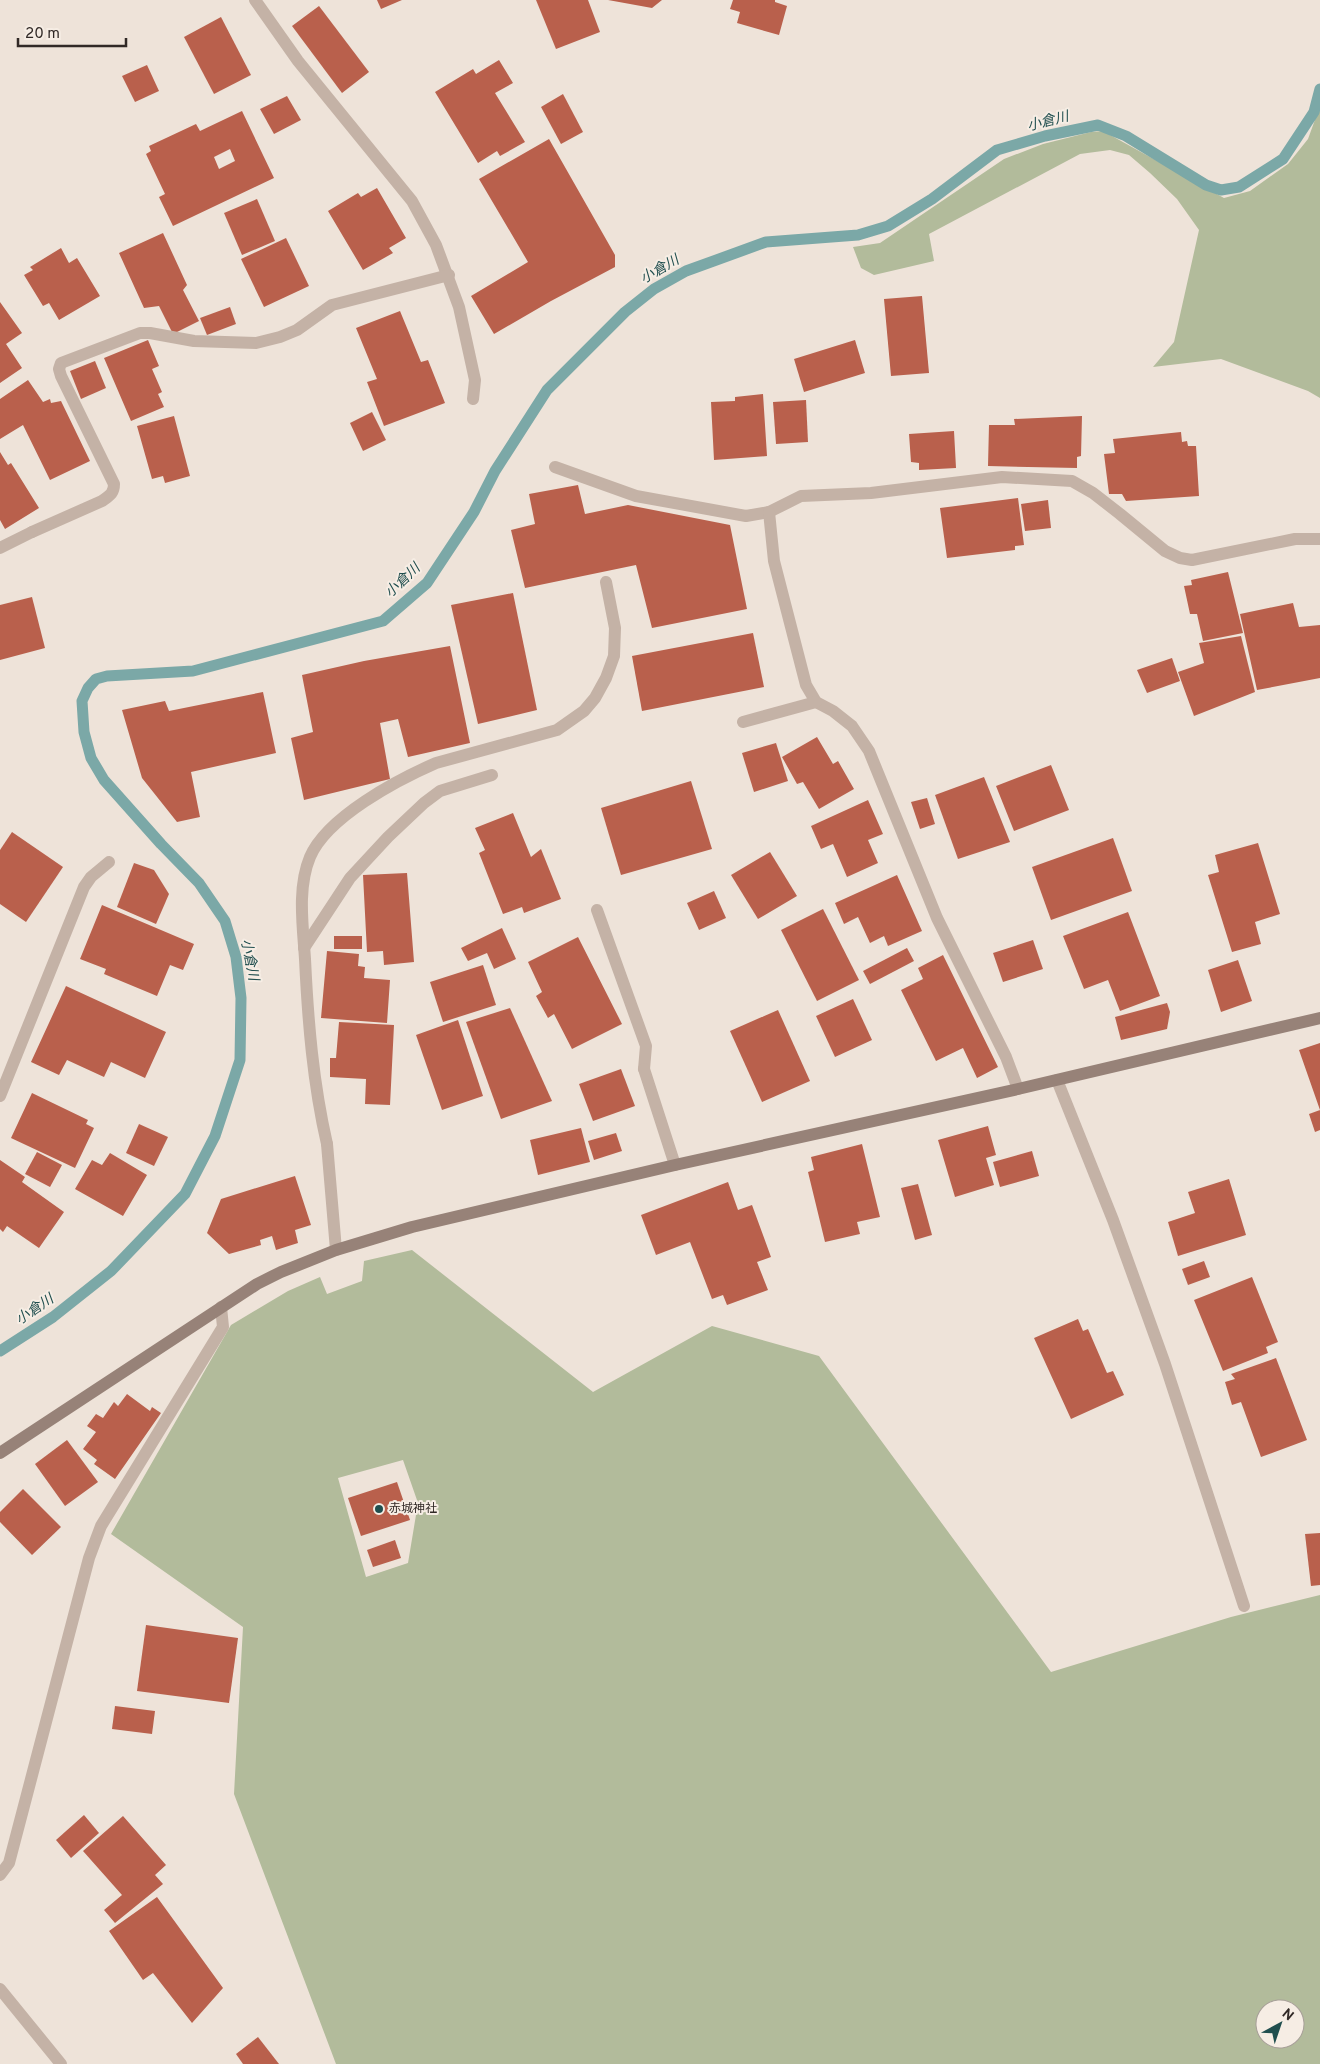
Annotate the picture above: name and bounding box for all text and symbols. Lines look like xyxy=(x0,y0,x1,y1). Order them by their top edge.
scale bar xyxy=(18,15,125,47)
text: 20 m xyxy=(25,25,60,44)
water label: 小倉川 xyxy=(1026,108,1072,135)
water label: 小倉川 xyxy=(638,251,684,288)
water label: 小倉川 xyxy=(382,559,425,602)
water label: 小倉川 xyxy=(237,938,262,984)
water label: 小倉川 xyxy=(13,1290,59,1329)
place label: 赤城神社 xyxy=(389,1501,437,1517)
marker: 赤城神社 xyxy=(373,1503,385,1515)
north arrow xyxy=(1255,1999,1305,2049)
text: N xyxy=(1278,2005,1297,2025)

